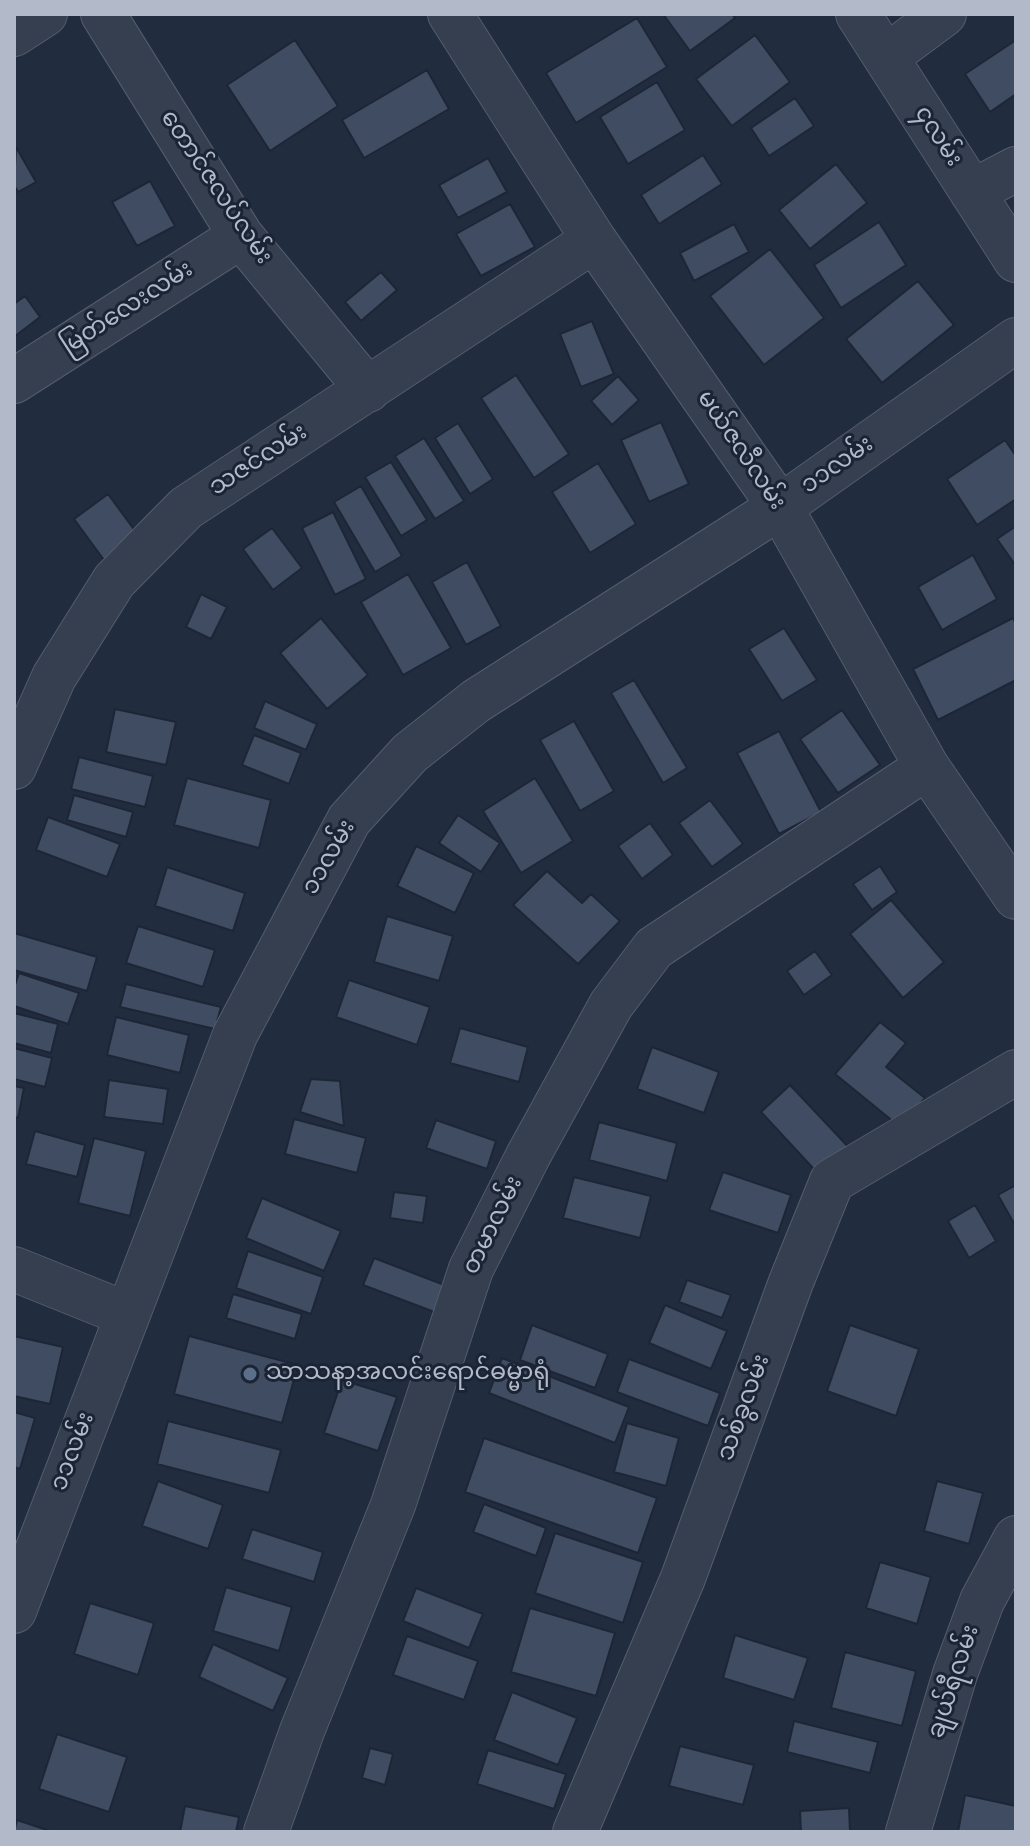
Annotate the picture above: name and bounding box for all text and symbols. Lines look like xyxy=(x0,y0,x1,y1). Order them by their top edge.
street label: ၄လမ်း xyxy=(907,101,967,173)
street label: တောင်ဇလပ်လမ်း xyxy=(153,106,277,270)
street label: မြတ်လေးလမ်း xyxy=(57,256,199,362)
street label: မယ်ဇလီလမ်း xyxy=(689,386,791,516)
street label: သဇင်လမ်း xyxy=(205,419,313,503)
street label: ၁၁လမ်း xyxy=(796,431,880,501)
street label: ၁၁လမ်း xyxy=(297,816,363,900)
street label: တမာလမ်း xyxy=(458,1172,530,1280)
street label: သစ်ခွလမ်း xyxy=(712,1351,778,1465)
place label: သာသနာ့အလင်းရောင်ဓမ္မာရုံ xyxy=(266,1360,550,1388)
marker: သာသနာ့အလင်းရောင်ဓမ္မာရုံ xyxy=(241,1365,259,1383)
street label: ၁၁လမ်း xyxy=(46,1409,102,1495)
street label: ချယ်ရီလမ်း xyxy=(923,1622,987,1742)

